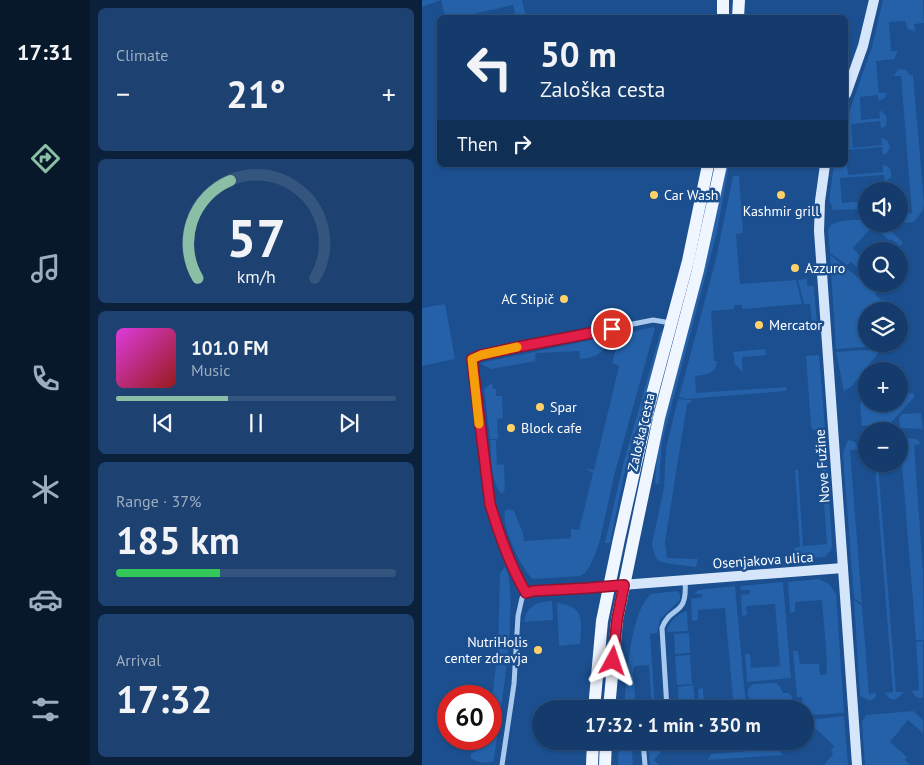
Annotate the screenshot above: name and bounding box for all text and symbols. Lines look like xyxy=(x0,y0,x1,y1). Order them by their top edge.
text: 50 m xyxy=(540,31,617,77)
icon: left xyxy=(457,35,522,100)
text: 17:31 xyxy=(17,38,73,66)
text: Climate xyxy=(116,45,168,65)
text: 21° xyxy=(226,69,286,118)
text: − xyxy=(116,75,130,112)
text: + xyxy=(382,75,396,112)
text: Zaloška cesta xyxy=(540,75,665,103)
icon: right xyxy=(508,130,536,158)
text: Then xyxy=(457,132,498,156)
icon: directions xyxy=(28,141,63,176)
map controls xyxy=(858,182,908,472)
button: sound xyxy=(858,182,908,232)
place label: Car Wash xyxy=(664,186,718,204)
marker: Car Wash xyxy=(648,189,660,201)
marker: Kashmir grill xyxy=(775,189,787,201)
place label: Kashmir grill xyxy=(743,202,819,220)
text: 57 xyxy=(227,204,285,271)
button: search xyxy=(858,242,908,292)
icon: music xyxy=(28,251,63,286)
place label: Azzuro xyxy=(805,259,845,277)
marker: Azzuro xyxy=(789,262,801,274)
text: km/h xyxy=(236,265,276,288)
place label: AC Stipič xyxy=(501,290,554,308)
marker: AC Stipič xyxy=(558,293,570,305)
button: layers xyxy=(858,302,908,352)
pin xyxy=(591,308,633,350)
icon: arrive xyxy=(598,315,626,343)
place label: Mercator xyxy=(769,316,822,334)
marker: Mercator xyxy=(753,319,765,331)
text: 101.0 FM xyxy=(191,336,268,360)
text: Music xyxy=(191,360,231,380)
icon: phone xyxy=(28,361,63,396)
button: + xyxy=(858,362,908,412)
street label: Zaloška cesta xyxy=(623,391,659,473)
place label: Spar xyxy=(550,398,577,416)
marker: Spar xyxy=(534,401,546,413)
icon: previous xyxy=(149,409,177,437)
icon: pause xyxy=(242,409,270,437)
icon: next xyxy=(335,409,363,437)
place label: Block cafe xyxy=(521,419,582,437)
marker: Block cafe xyxy=(505,422,517,434)
button: − xyxy=(858,422,908,472)
street label: Nove Fužine xyxy=(810,429,834,503)
icon: climate xyxy=(28,472,63,507)
text: Range · 37% xyxy=(116,491,201,511)
text: 185 km xyxy=(116,515,240,564)
street label: Osenjakova ulica xyxy=(712,548,814,572)
icon: car xyxy=(28,582,63,617)
place label: NutriHolis center zdravja xyxy=(445,633,528,667)
position arrow xyxy=(586,634,638,686)
marker: NutriHolis center zdravja xyxy=(532,644,544,656)
text: Arrival xyxy=(116,650,161,670)
text: 17:32 xyxy=(116,674,212,723)
speed limit sign: 60 xyxy=(437,685,502,750)
icon: filters xyxy=(28,692,63,727)
text: 17:32 · 1 min · 350 m xyxy=(585,713,761,737)

